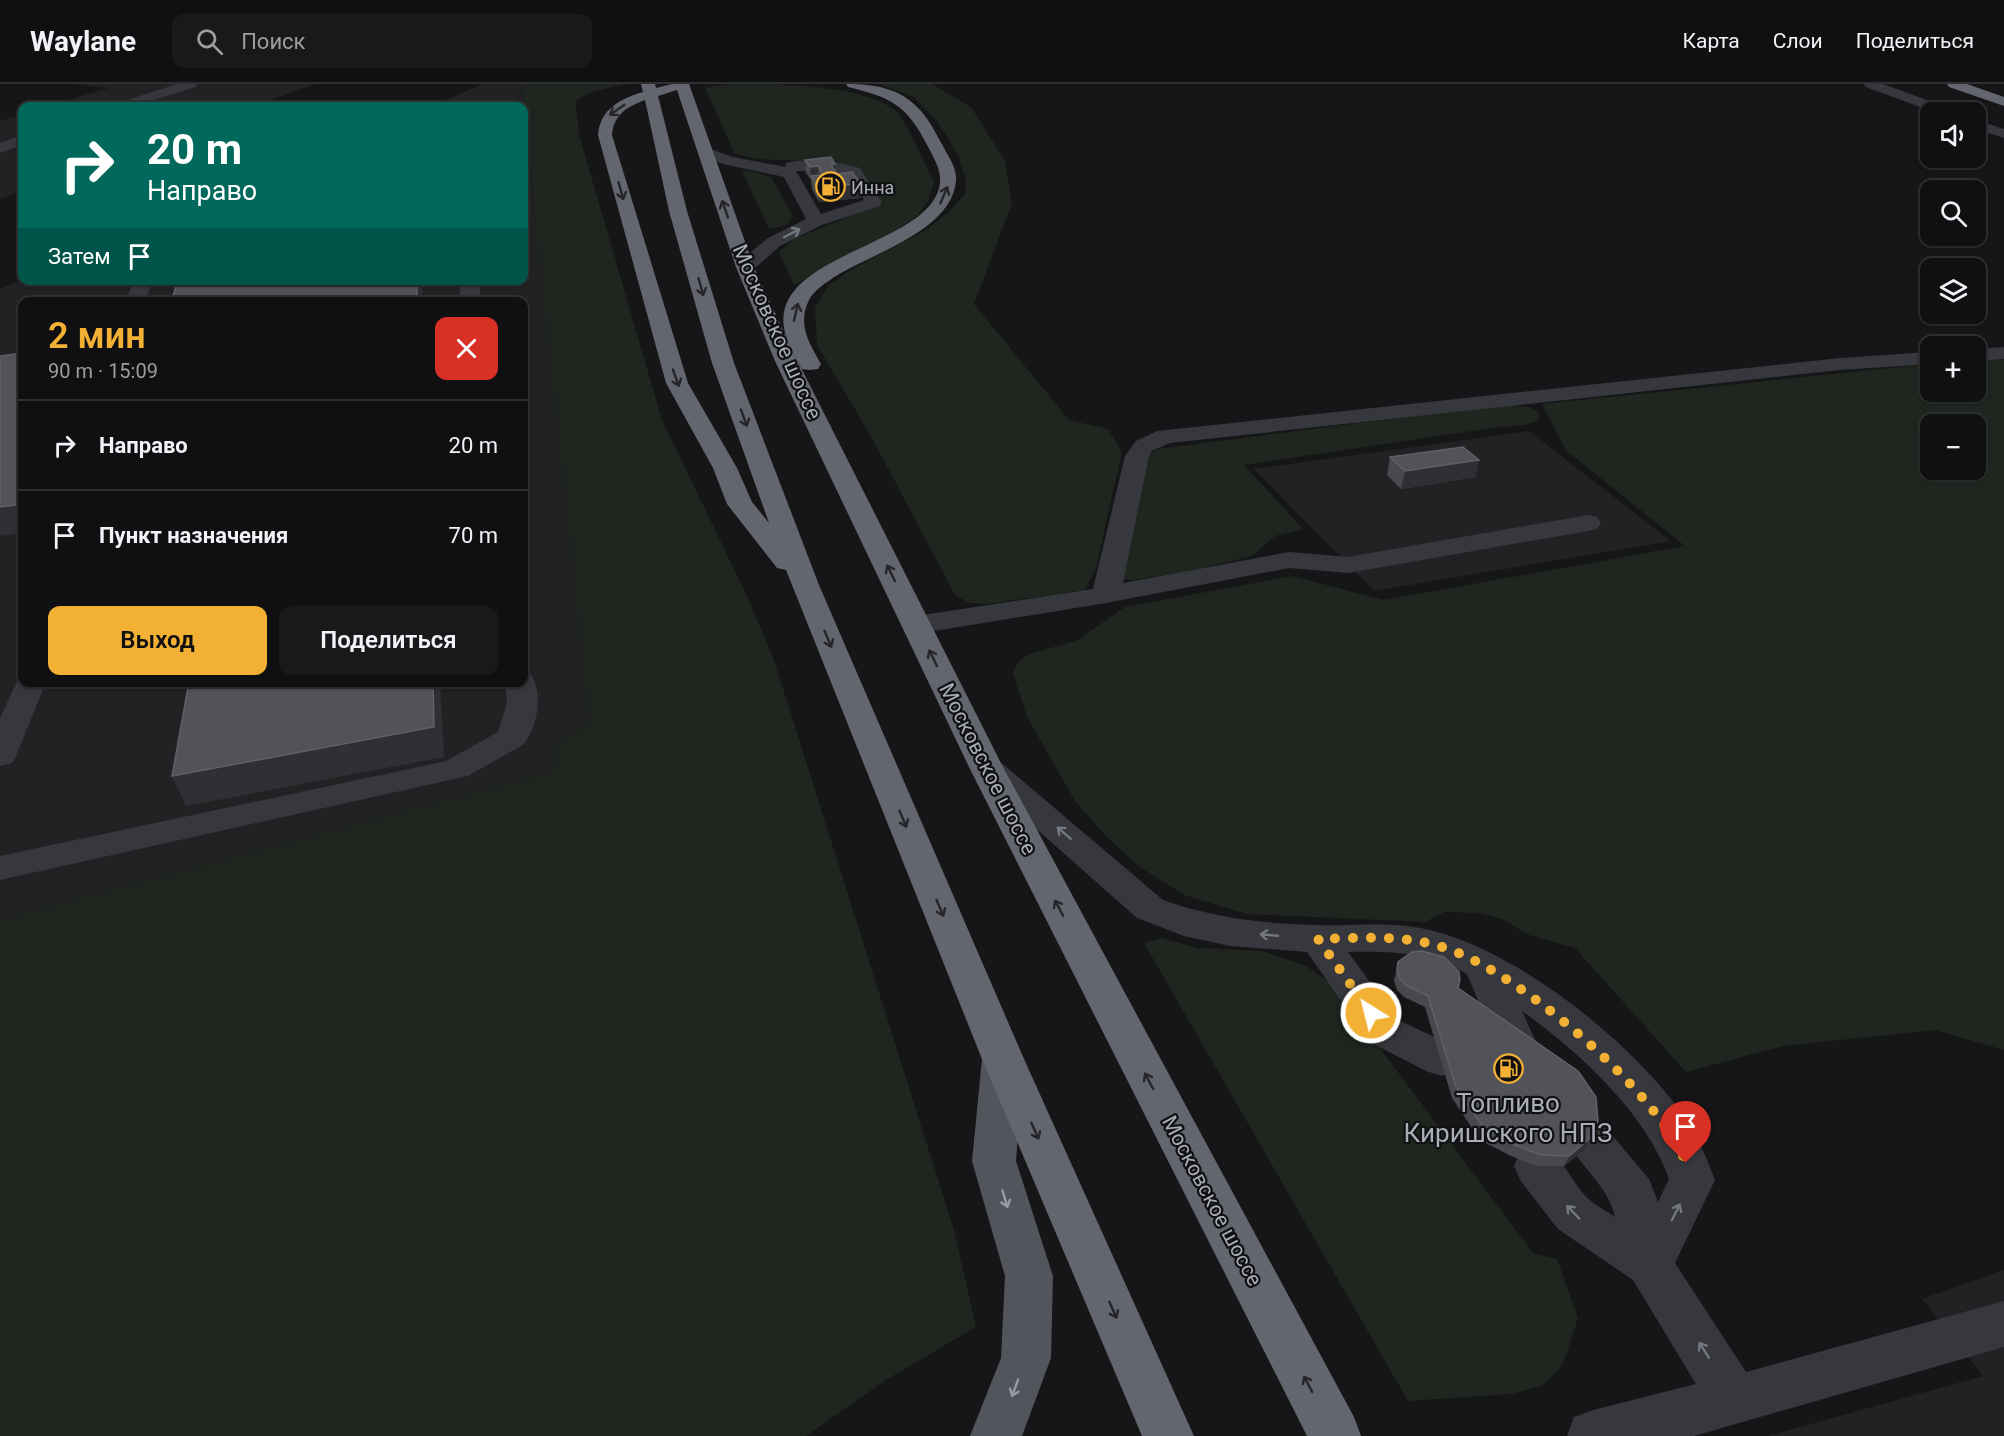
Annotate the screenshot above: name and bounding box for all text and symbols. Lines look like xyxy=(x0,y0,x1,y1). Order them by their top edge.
search box xyxy=(172,14,592,68)
text: Waylane xyxy=(30,25,136,58)
icon: search xyxy=(193,25,226,58)
text: Поиск xyxy=(241,29,306,54)
text: Карта xyxy=(1683,29,1740,53)
text: Слои xyxy=(1773,29,1823,53)
text: Поделиться xyxy=(1856,29,1974,53)
map controls xyxy=(1920,102,1986,480)
button: sound xyxy=(1920,102,1986,168)
one-way arrow xyxy=(609,103,626,116)
text: 20 m xyxy=(147,125,242,174)
icon: right xyxy=(48,126,126,204)
fuel station icon: Инна xyxy=(814,171,846,203)
text: Направо xyxy=(147,175,257,207)
place label: Инна xyxy=(851,177,894,198)
button: search xyxy=(1920,180,1986,246)
one-way arrow xyxy=(616,181,627,200)
one-way arrow xyxy=(939,187,950,205)
one-way arrow xyxy=(718,201,729,219)
one-way arrow xyxy=(782,227,800,238)
icon: arrive xyxy=(123,240,156,273)
street label: Московское шоссе xyxy=(728,241,826,423)
text: Затем xyxy=(48,244,111,269)
button: layers xyxy=(1920,258,1986,324)
one-way arrow xyxy=(696,277,707,296)
one-way arrow xyxy=(790,303,802,322)
text: 2 мин xyxy=(48,315,146,357)
button: close xyxy=(435,317,498,380)
button: + xyxy=(1920,336,1986,402)
text: 90 m · 15:09 xyxy=(48,359,158,383)
one-way arrow xyxy=(672,368,683,387)
one-way arrow xyxy=(739,408,750,427)
button: − xyxy=(1920,414,1986,480)
icon: right xyxy=(48,429,81,462)
text: Направо xyxy=(99,433,188,458)
text: 20 m xyxy=(449,433,498,458)
icon: arrive xyxy=(48,519,81,552)
text: Пункт назначения xyxy=(99,523,288,548)
text: 70 m xyxy=(449,523,498,548)
one-way arrow xyxy=(884,564,896,582)
button: Выход xyxy=(48,606,267,675)
button: Поделиться xyxy=(279,606,498,675)
one-way arrow xyxy=(823,629,834,647)
one-way arrow xyxy=(926,649,938,667)
street label: Московское шоссе xyxy=(934,679,1042,859)
one-way arrow xyxy=(898,809,909,827)
one-way arrow xyxy=(1057,826,1072,840)
one-way arrow xyxy=(935,898,946,917)
one-way arrow xyxy=(1053,900,1065,917)
one-way arrow xyxy=(1260,929,1279,940)
position arrow xyxy=(1339,981,1403,1045)
fuel station icon: Топливо Киришского НПЗ xyxy=(1492,1053,1524,1085)
one-way arrow xyxy=(1143,1072,1155,1090)
place label: Топливо Киришского НПЗ xyxy=(1404,1088,1612,1148)
pin xyxy=(1660,1101,1711,1163)
icon: arrive xyxy=(1669,1110,1702,1143)
street label: Московское шоссе xyxy=(1157,1112,1267,1290)
one-way arrow xyxy=(1030,1122,1041,1140)
one-way arrow xyxy=(1001,1189,1012,1208)
one-way arrow xyxy=(1565,1204,1580,1219)
one-way arrow xyxy=(1671,1204,1682,1222)
one-way arrow xyxy=(1108,1300,1119,1319)
one-way arrow xyxy=(1697,1342,1709,1359)
one-way arrow xyxy=(1301,1375,1313,1393)
one-way arrow xyxy=(1009,1378,1020,1397)

